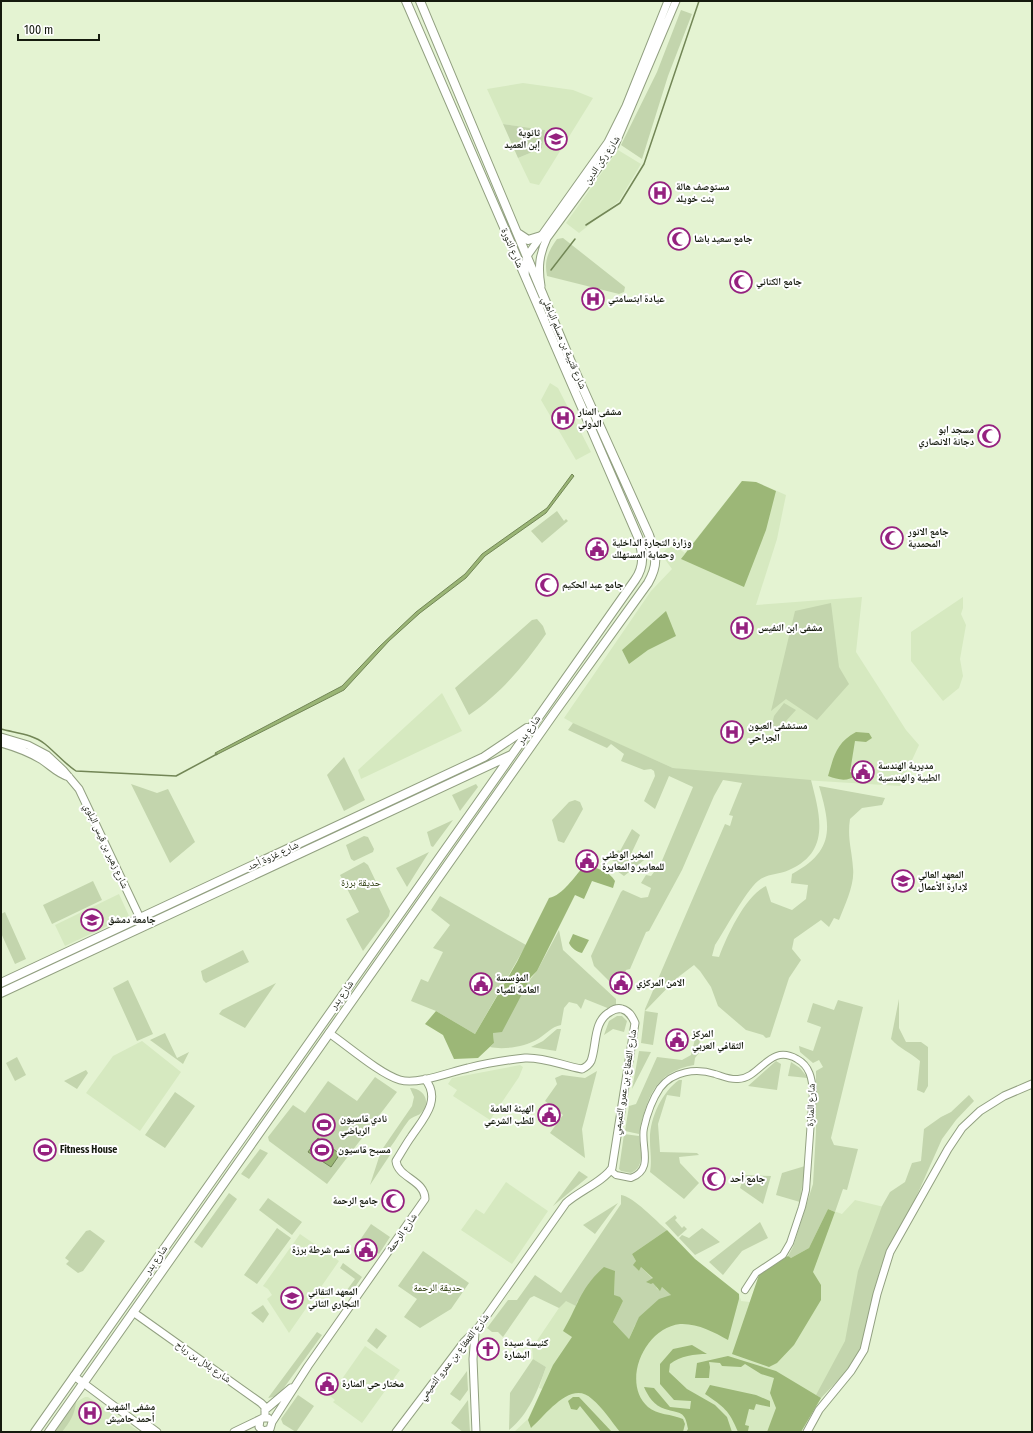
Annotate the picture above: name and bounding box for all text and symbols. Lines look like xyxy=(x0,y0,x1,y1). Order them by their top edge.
scale bar xyxy=(18,16,99,42)
text: 100 m xyxy=(24,23,53,37)
school or university icon: ثانوية إبن العميد xyxy=(543,126,569,152)
place label: ثانوية إبن العميد xyxy=(504,127,541,152)
street label: شارع ركن الدين xyxy=(581,133,623,187)
hospital icon: مستوصف هالة بنت خويلد xyxy=(647,180,673,206)
place label: مستوصف هالة بنت خويلد xyxy=(676,181,730,205)
street label: شارع الثورة xyxy=(498,226,526,270)
mosque icon: جامع سعيد باشا xyxy=(666,226,692,252)
place label: جامع سعيد باشا xyxy=(694,233,753,246)
mosque icon: جامع الكناني xyxy=(728,269,754,295)
place label: جامع الكناني xyxy=(756,276,803,289)
hospital icon: عيادة ابتسامتي xyxy=(580,286,606,312)
place label: عيادة ابتسامتي xyxy=(608,293,665,306)
street label: شارع قتيبة بن مسلم الباهلي xyxy=(538,295,589,392)
hospital icon: مشفى المنار الدولي xyxy=(550,405,576,431)
place label: مشفى المنار الدولي xyxy=(577,406,622,431)
mosque icon: مسجد ابو دجانة الانصاري xyxy=(976,423,1002,449)
place label: مسجد ابو دجانة الانصاري xyxy=(918,424,974,449)
mosque icon: جامع الانور المحمدية xyxy=(879,525,905,551)
place label: جامع الانور المحمدية xyxy=(907,526,949,550)
public building icon: وزارة التجارة الداخلية وحماية المستهلك xyxy=(584,536,610,562)
place label: وزارة التجارة الداخلية وحماية المستهلك xyxy=(612,537,692,561)
mosque icon: جامع عبد الحكيم xyxy=(534,572,560,598)
place label: جامع عبد الحكيم xyxy=(562,579,624,592)
hospital icon: مشفى ابن النفيس xyxy=(729,615,755,641)
place label: مشفى ابن النفيس xyxy=(758,622,823,634)
street label: شارع بدر xyxy=(514,713,544,748)
hospital icon: مستشفى العيون الجراحي xyxy=(719,719,745,745)
place label: مستشفى العيون الجراحي xyxy=(748,720,808,745)
public building icon: مديرية الهندسة الطبية والهندسية xyxy=(850,759,876,785)
place label: مديرية الهندسة الطبية والهندسية xyxy=(878,760,940,784)
street label: شارع زهير بن قيس البلوي xyxy=(80,802,131,891)
street label: شارع غزوة أحد xyxy=(245,838,301,873)
public building icon: المخبر الوطني للمعايير والمعايرة xyxy=(574,848,600,874)
place label: المخبر الوطني للمعايير والمعايرة xyxy=(602,849,664,873)
school or university icon: المعهد العالي لإدارة الأعمال xyxy=(890,868,916,894)
place label: المعهد العالي لإدارة الأعمال xyxy=(918,869,967,893)
park label: حديقة برزة xyxy=(341,877,382,889)
school or university icon: جامعة دمشق xyxy=(79,907,105,933)
place label: جامعة دمشق xyxy=(108,914,156,926)
public building icon: الامن المركزي xyxy=(608,970,634,996)
public building icon: المؤسسة العامة للمياه xyxy=(468,971,494,997)
place label: المؤسسة العامة للمياه xyxy=(496,972,539,996)
place label: الامن المركزي xyxy=(636,977,685,990)
street label: شارع بدر xyxy=(327,978,357,1013)
public building icon: المركز الثقافي العربي xyxy=(664,1027,690,1053)
street label: شارع القعقاع بن عمرو التميمي xyxy=(611,1028,641,1136)
place label: المركز الثقافي العربي xyxy=(691,1028,744,1053)
street label: شارع المنارة xyxy=(804,1083,818,1127)
public building icon: الهيئة العامة للطب الشرعي xyxy=(536,1102,562,1128)
place label: الهيئة العامة للطب الشرعي xyxy=(484,1103,534,1128)
sports icon: نادي قاسيون الرياضي xyxy=(311,1112,337,1138)
place label: نادي قاسيون الرياضي xyxy=(340,1113,387,1138)
sports icon: Fitness House xyxy=(32,1137,58,1163)
sports icon: مسبح قاسيون xyxy=(309,1137,335,1163)
place label: Fitness House xyxy=(60,1144,117,1156)
place label: مسبح قاسيون xyxy=(338,1144,391,1157)
mosque icon: جامع أحد xyxy=(701,1166,727,1192)
place label: جامع أحد xyxy=(730,1172,766,1186)
mosque icon: جامع الرحمة xyxy=(380,1188,406,1214)
place label: جامع الرحمة xyxy=(333,1195,378,1208)
street label: شارع الرحمة xyxy=(384,1211,420,1255)
public building icon: قسم شرطة برزة xyxy=(353,1237,379,1263)
street label: شارع بدر xyxy=(141,1243,171,1278)
place label: قسم شرطة برزة xyxy=(292,1244,350,1257)
park label: حديقة الرحمة xyxy=(414,1282,463,1294)
school or university icon: المعهد التقاني التجاري الثاني xyxy=(279,1285,305,1311)
place label: المعهد التقاني التجاري الثاني xyxy=(308,1286,360,1311)
street label: شارع القعقاع بن عمرو التميمي xyxy=(416,1311,493,1404)
church icon: كنيسة سيدة البشارة xyxy=(475,1336,501,1362)
place label: كنيسة سيدة البشارة xyxy=(504,1337,549,1361)
street label: شارع بلال بن رباح xyxy=(173,1338,233,1386)
public building icon: مختار حي المنارة xyxy=(314,1371,340,1397)
place label: مختار حي المنارة xyxy=(342,1378,404,1391)
hospital icon: مشفى الشهيد أحمد حاميش xyxy=(77,1400,103,1426)
place label: مشفى الشهيد أحمد حاميش xyxy=(106,1401,155,1425)

